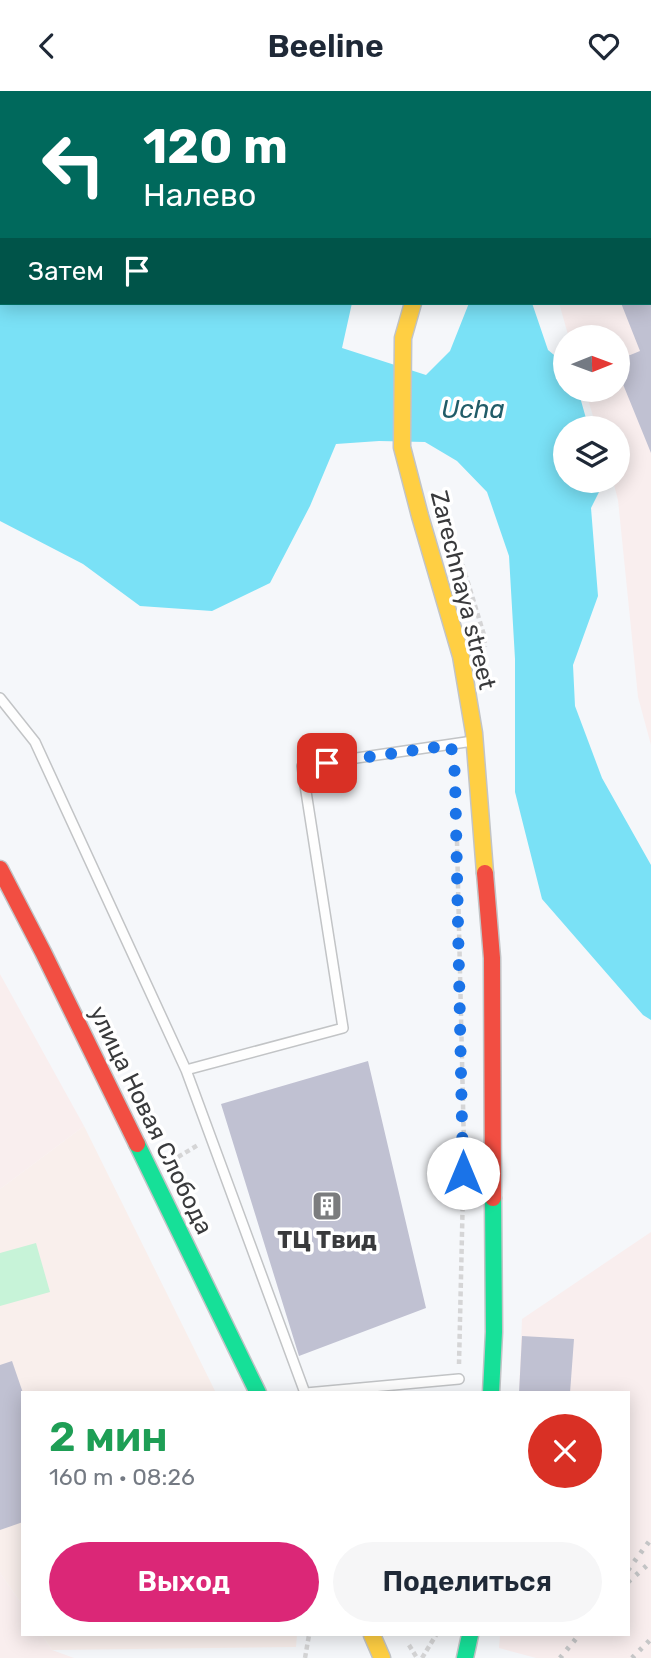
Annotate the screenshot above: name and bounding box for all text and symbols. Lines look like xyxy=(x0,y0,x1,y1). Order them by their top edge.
icon: back xyxy=(28,27,66,65)
text: Beeline xyxy=(267,27,384,65)
icon: heart xyxy=(585,27,623,65)
text: 120 m xyxy=(143,117,288,175)
icon: left xyxy=(28,119,119,210)
text: Налево xyxy=(143,176,256,214)
icon: arrive xyxy=(118,252,156,290)
text: Затем xyxy=(28,256,104,287)
north arrow xyxy=(553,325,630,403)
map controls xyxy=(553,325,630,493)
water label: Ucha xyxy=(441,394,505,425)
button: layers xyxy=(553,416,630,493)
street label: Zarechnaya street xyxy=(425,488,501,692)
pin xyxy=(297,733,357,793)
icon: arrive xyxy=(308,744,346,782)
street label: улица Новая Слобода xyxy=(84,1001,218,1239)
position arrow xyxy=(426,1136,500,1210)
building icon: ТЦ Твид xyxy=(310,1189,344,1223)
place label: ТЦ Твид xyxy=(277,1226,377,1254)
text: 2 мин xyxy=(49,1412,168,1462)
button: close xyxy=(528,1414,602,1488)
text: 160 m · 08:26 xyxy=(49,1463,195,1491)
button: Выход xyxy=(49,1542,319,1622)
button: Поделиться xyxy=(333,1542,602,1622)

